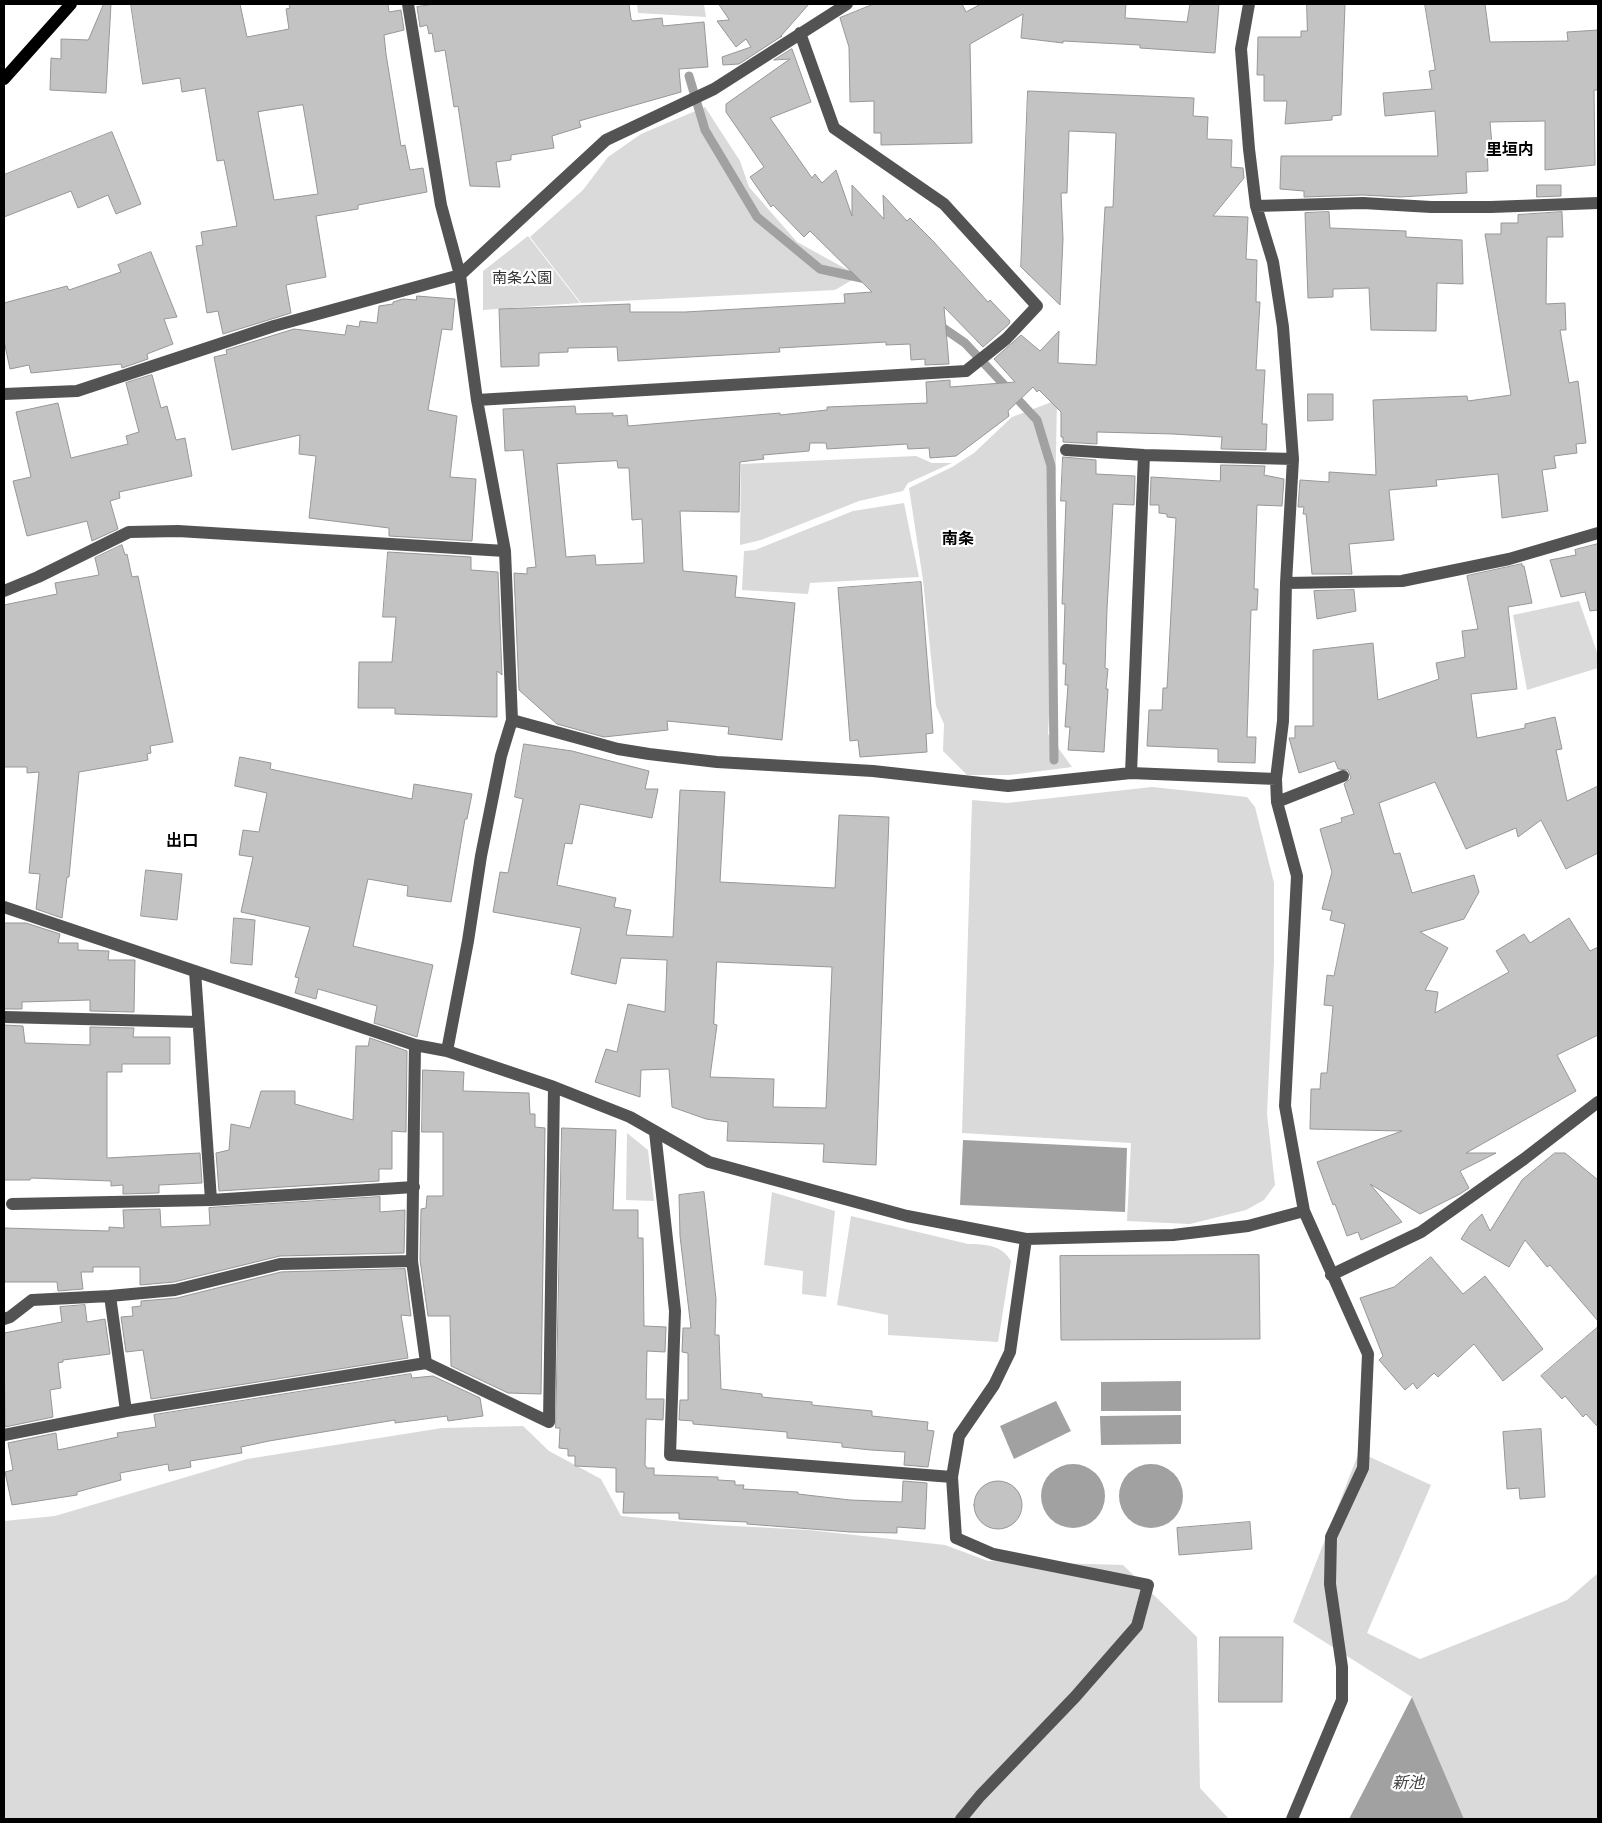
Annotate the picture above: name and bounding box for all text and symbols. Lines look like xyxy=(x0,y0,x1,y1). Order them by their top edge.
district label: 里垣内 xyxy=(1486,140,1534,160)
park label: 南条公園 xyxy=(492,269,552,287)
district label: 南条 xyxy=(942,529,974,549)
district label: 出口 xyxy=(166,831,198,851)
water label: 新池 xyxy=(1392,1773,1424,1793)

